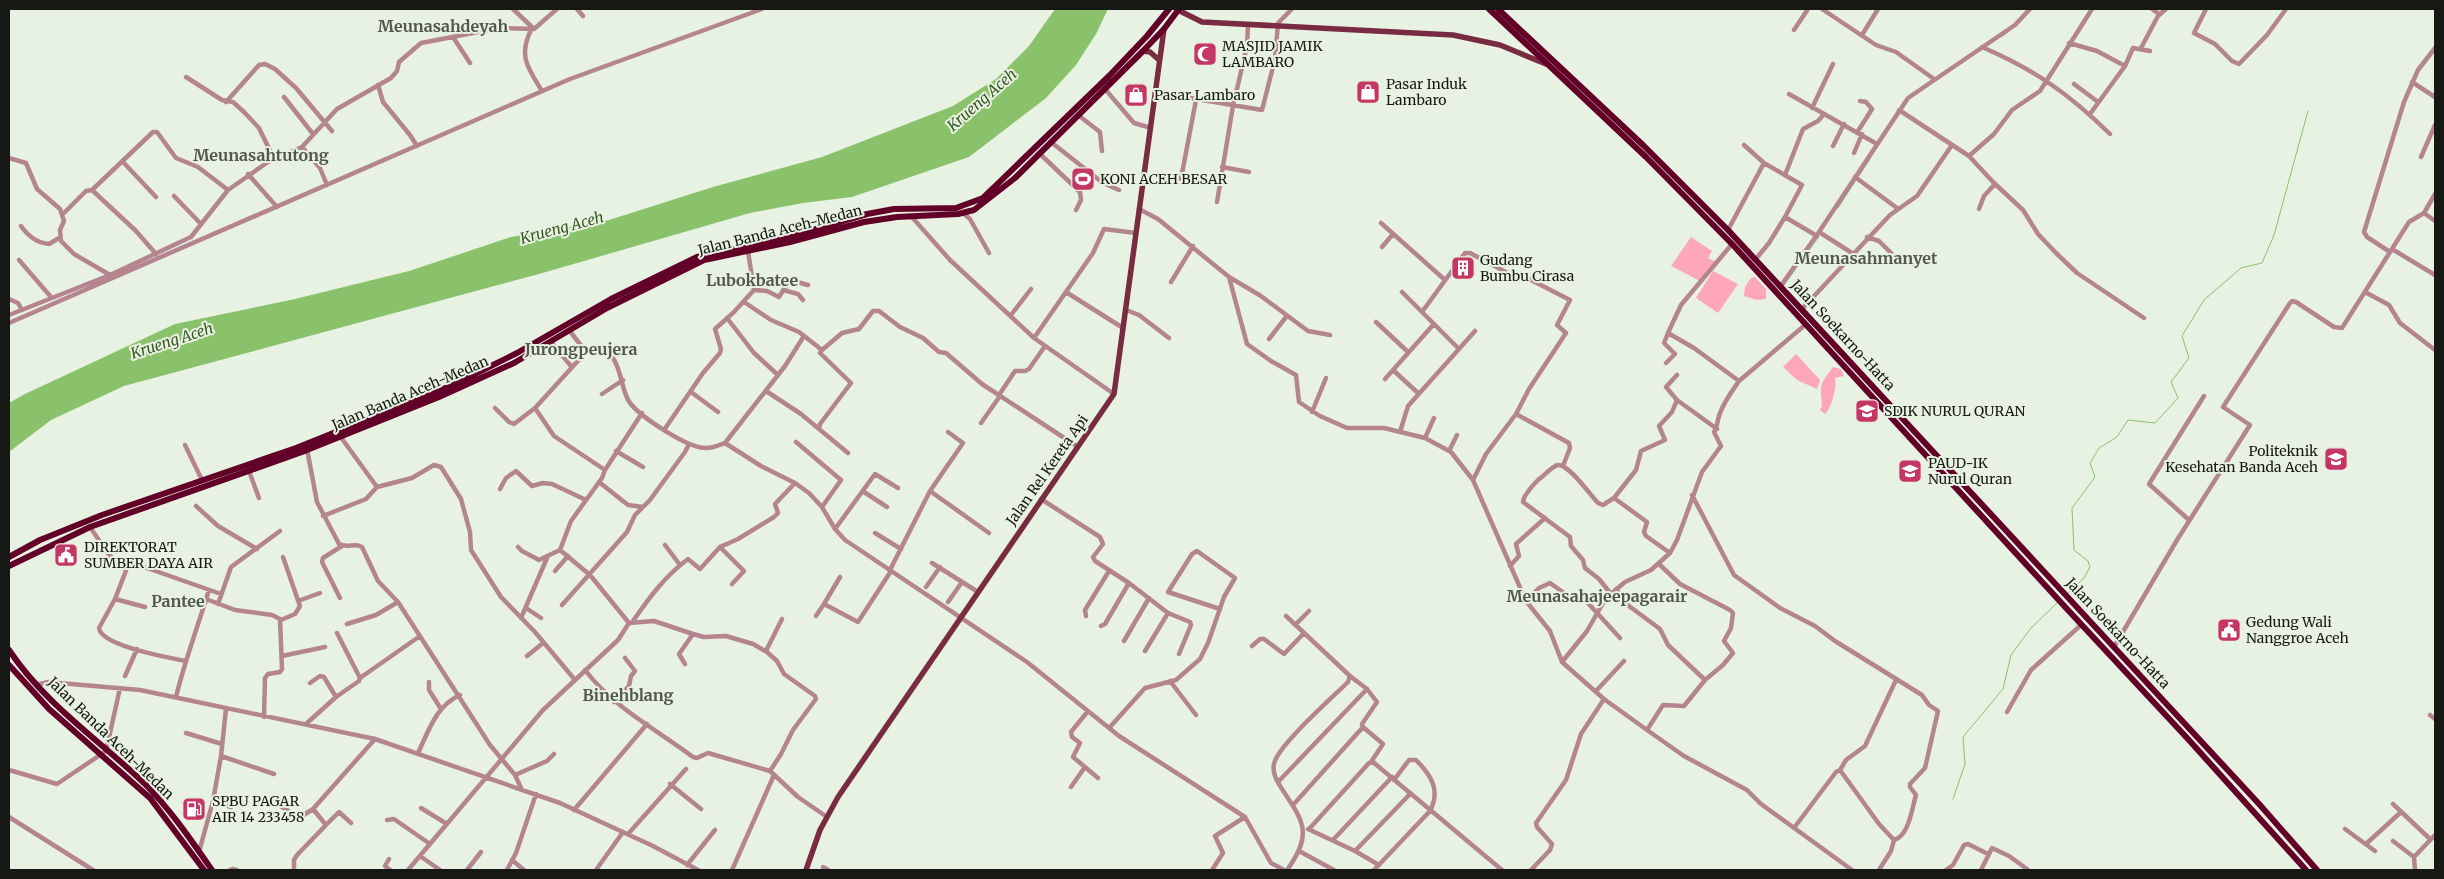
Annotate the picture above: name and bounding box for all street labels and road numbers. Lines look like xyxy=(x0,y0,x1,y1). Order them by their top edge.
street label: Jalan Banda Aceh-Medan xyxy=(695,201,864,259)
street label: Jalan Soekarno-Hatta xyxy=(1786,275,1899,395)
street label: Jalan Banda Aceh-Medan xyxy=(328,352,491,435)
street label: Jalan Rel Kereta Api xyxy=(1002,411,1092,530)
street label: Jalan Soekarno-Hatta xyxy=(2061,573,2174,693)
street label: Jalan Banda Aceh-Medan xyxy=(43,672,178,803)

